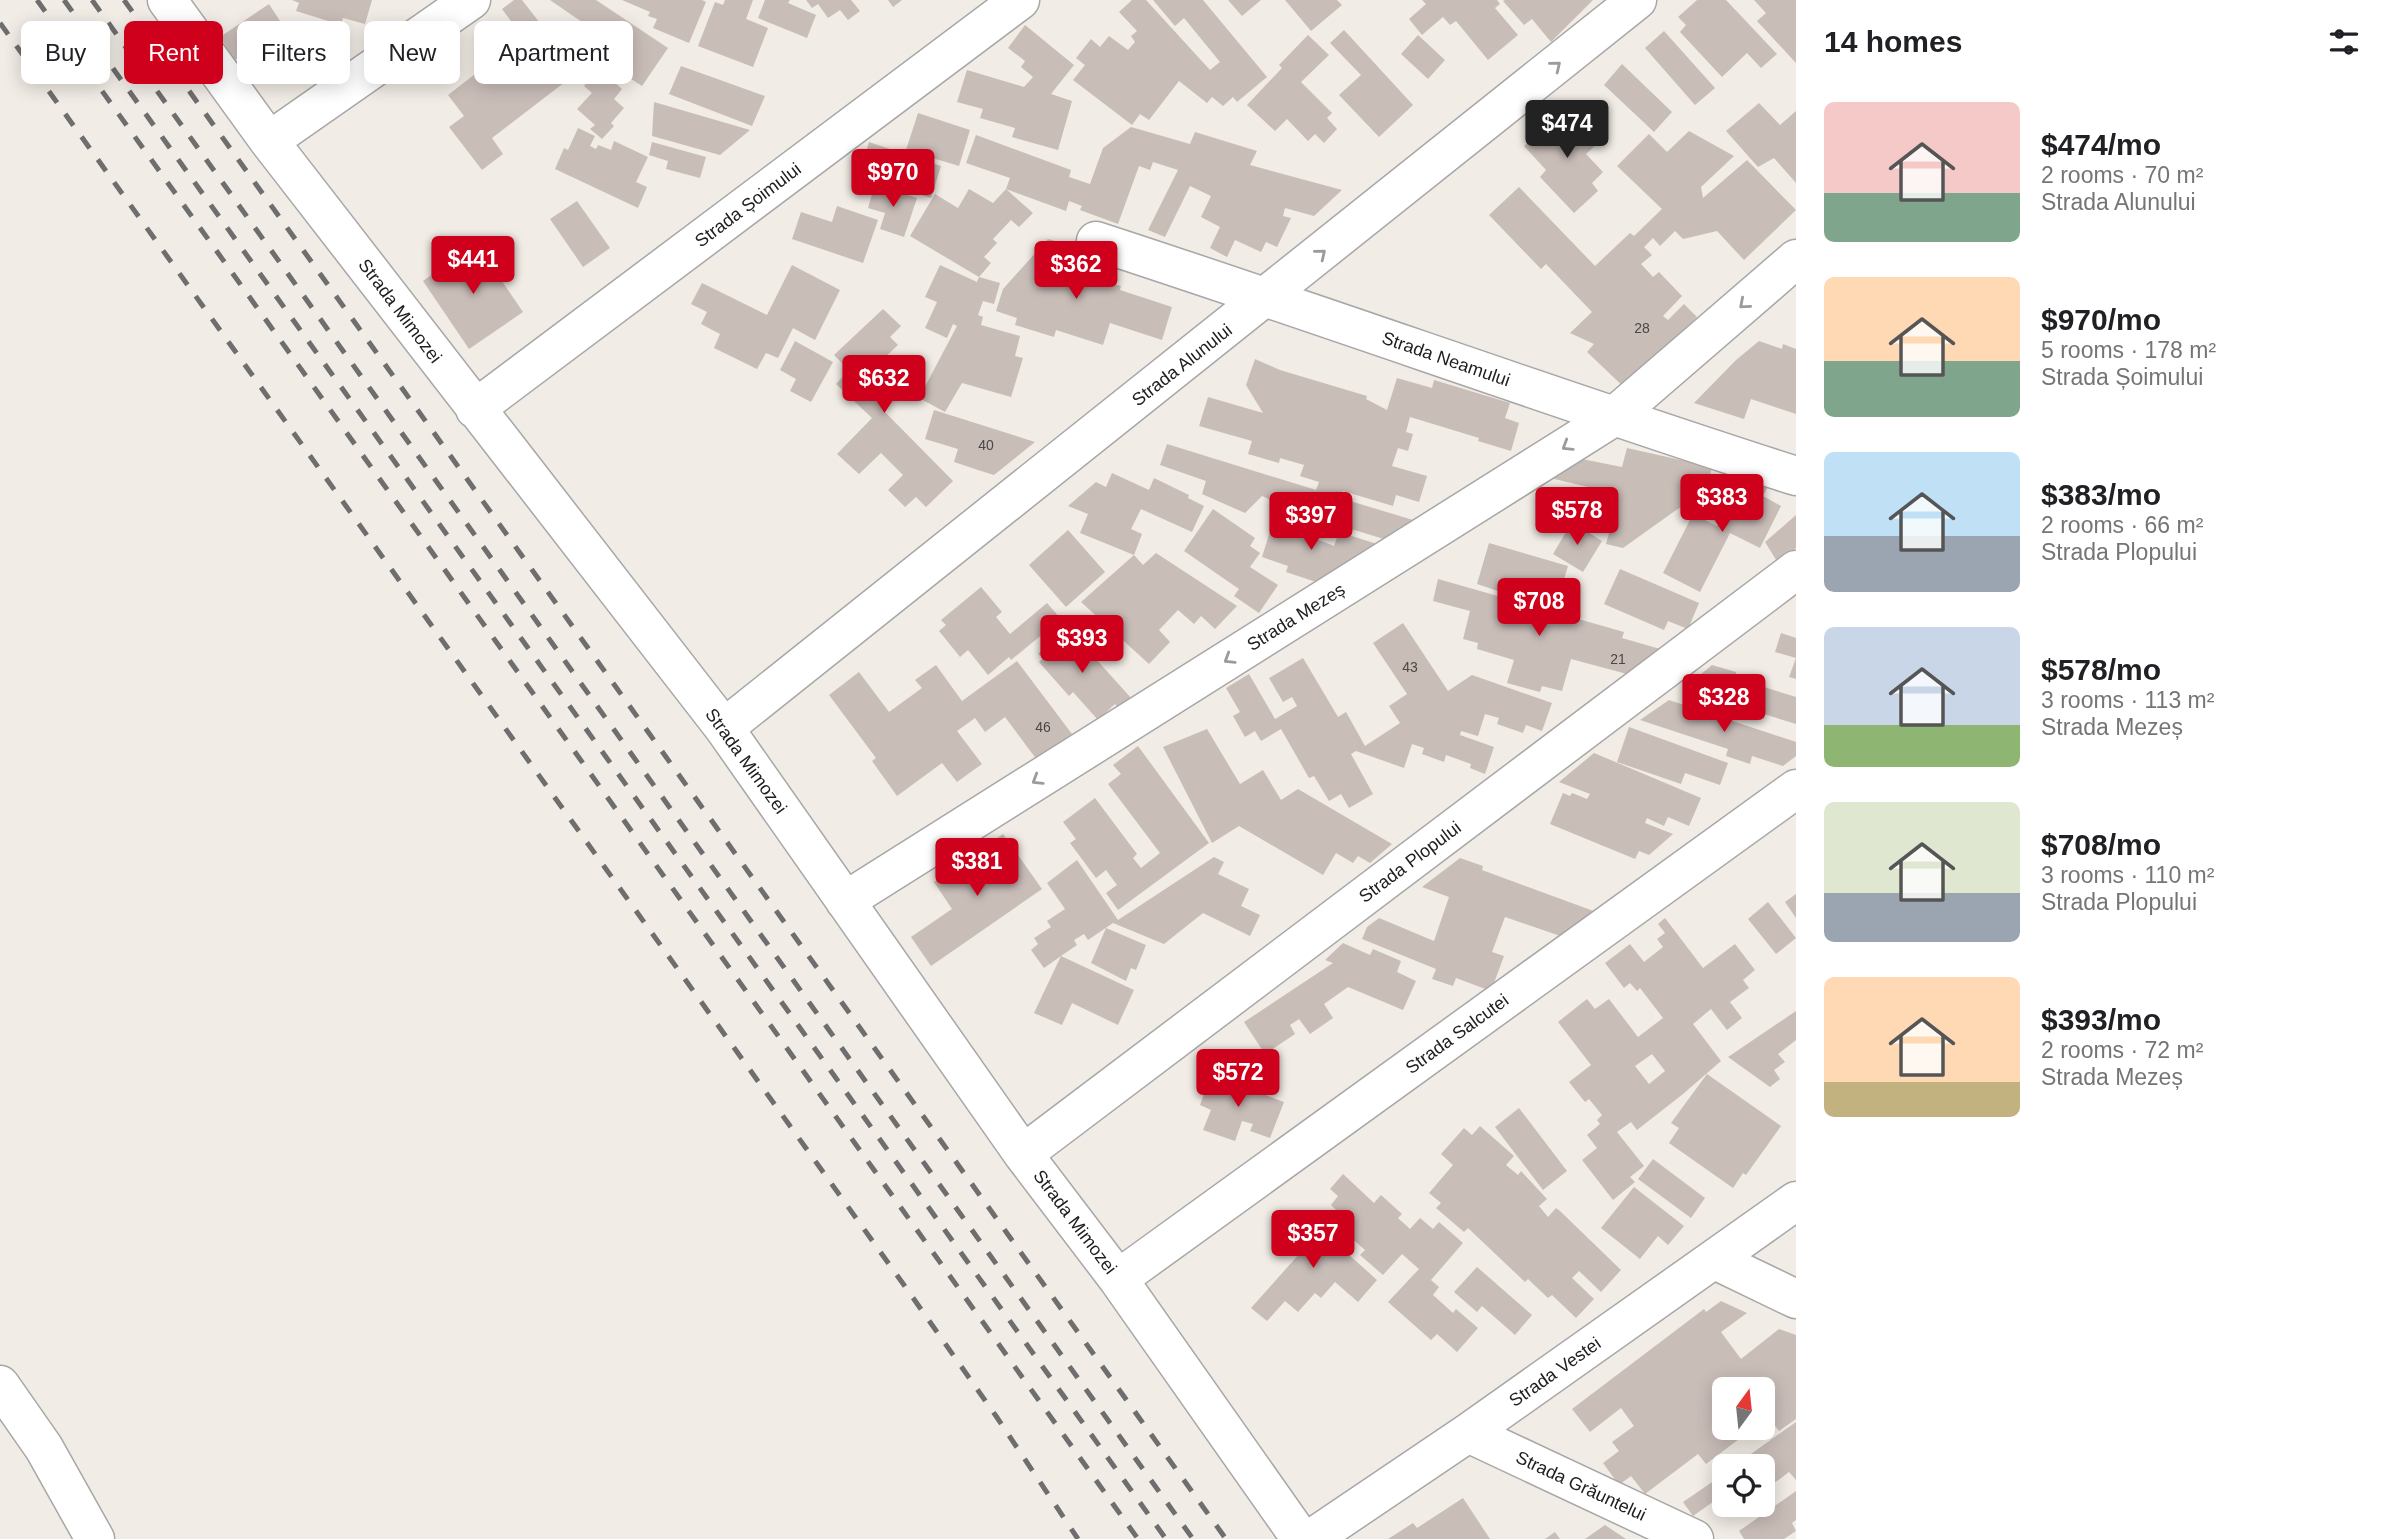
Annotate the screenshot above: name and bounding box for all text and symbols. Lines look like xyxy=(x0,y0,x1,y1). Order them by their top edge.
chip: Buy xyxy=(21,21,110,84)
chip: Rent xyxy=(124,21,223,84)
chip: Filters xyxy=(237,21,350,84)
chip: New xyxy=(364,21,460,84)
chip: Apartment xyxy=(474,21,633,84)
icon: filters xyxy=(2325,23,2363,61)
text: 14 homes xyxy=(1824,25,1962,58)
one-way arrow xyxy=(1548,61,1560,74)
pin: $474 xyxy=(1526,100,1608,160)
text: $474 xyxy=(1541,110,1593,136)
text: $474/mo xyxy=(2041,128,2161,161)
icon: home xyxy=(1880,130,1964,214)
pin: $970 xyxy=(852,150,934,209)
street label: Strada Șoimului xyxy=(691,159,805,251)
text: $970 xyxy=(867,159,919,185)
text: 2 rooms · 70 m² xyxy=(2041,162,2203,188)
text: Strada Alunului xyxy=(2041,189,2196,215)
pin: $441 xyxy=(432,236,514,296)
pin: $362 xyxy=(1035,242,1117,301)
text: $441 xyxy=(447,246,499,272)
one-way arrow xyxy=(1312,250,1325,262)
text: $362 xyxy=(1050,251,1102,277)
street label: Strada Mimozei xyxy=(354,255,446,367)
one-way arrow xyxy=(1740,296,1753,308)
text: $970/mo xyxy=(2041,303,2161,336)
icon: home xyxy=(1880,305,1964,389)
street label: Strada Alunului xyxy=(1128,320,1236,410)
house number: 28 xyxy=(1634,320,1650,336)
street label: Strada Neamului xyxy=(1379,328,1513,390)
text: 5 rooms · 178 m² xyxy=(2041,337,2216,363)
pin: $632 xyxy=(843,356,925,415)
text: Strada Șoimului xyxy=(2041,364,2203,390)
text: $632 xyxy=(858,365,910,391)
house number: 40 xyxy=(978,437,994,453)
one-way arrow xyxy=(1562,437,1575,450)
pin: $383 xyxy=(1681,475,1763,534)
text: $383/mo xyxy=(2041,478,2161,511)
icon: home xyxy=(1880,480,1964,564)
text: $383 xyxy=(1696,484,1748,510)
pin: $578 xyxy=(1536,488,1618,547)
pin: $397 xyxy=(1270,492,1352,552)
text: $578 xyxy=(1551,497,1603,523)
text: $397 xyxy=(1285,502,1337,528)
text: 2 rooms · 66 m² xyxy=(2041,512,2203,538)
text: Strada Plopului xyxy=(2041,539,2197,565)
pin: $708 xyxy=(1498,578,1580,638)
street label: Strada Mezeș xyxy=(1244,579,1348,655)
text: $708 xyxy=(1513,588,1565,614)
pin: $393 xyxy=(1041,616,1123,675)
text: $393 xyxy=(1056,625,1108,651)
one-way arrow xyxy=(1224,650,1237,663)
house number: 21 xyxy=(1610,651,1626,667)
text: $578/mo xyxy=(2041,653,2161,686)
icon: home xyxy=(1880,655,1964,739)
house number: 43 xyxy=(1402,659,1418,675)
pin: $328 xyxy=(1683,674,1765,734)
text: $328 xyxy=(1698,684,1750,710)
text: 3 rooms · 113 m² xyxy=(2041,687,2214,713)
street label: Strada Mimozei xyxy=(701,705,791,817)
text: Strada Mezeș xyxy=(2041,714,2183,740)
house number: 46 xyxy=(1035,719,1051,735)
one-way arrow xyxy=(1032,771,1045,784)
street label: Strada Plopului xyxy=(1355,817,1465,907)
text: $708/mo xyxy=(2041,828,2161,861)
icon: home xyxy=(1880,830,1964,914)
pin: $381 xyxy=(936,838,1018,898)
text: $381 xyxy=(951,848,1003,874)
text: 3 rooms · 110 m² xyxy=(2041,862,2214,888)
text: Strada Plopului xyxy=(2041,889,2197,915)
street label: Strada Salcutei xyxy=(1402,990,1512,1078)
text: $393/mo xyxy=(2041,1003,2161,1036)
icon: home xyxy=(1880,1005,1964,1089)
text: 2 rooms · 72 m² xyxy=(2041,1037,2203,1063)
pin: $572 xyxy=(1197,1050,1279,1109)
text: $572 xyxy=(1212,1059,1264,1085)
text: Strada Mezeș xyxy=(2041,1064,2183,1090)
street label: Strada Mimozei xyxy=(1029,1166,1121,1278)
pin: $357 xyxy=(1272,1210,1354,1270)
text: $357 xyxy=(1287,1220,1339,1246)
street label: Strada Vestei xyxy=(1505,1333,1605,1411)
north arrow xyxy=(1712,1377,1774,1440)
map controls xyxy=(1712,1377,1775,1517)
street label: Strada Grăuntelui xyxy=(1513,1447,1649,1525)
button: locate xyxy=(1712,1454,1775,1517)

